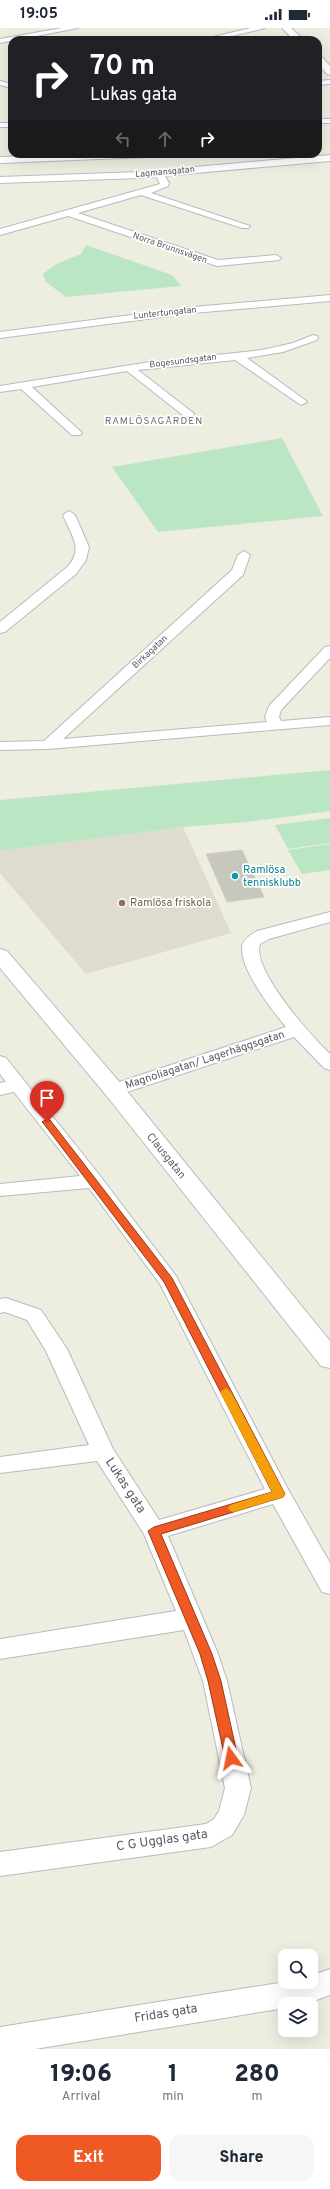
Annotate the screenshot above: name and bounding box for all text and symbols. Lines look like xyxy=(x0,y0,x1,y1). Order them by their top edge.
text: 19:05 xyxy=(20,5,58,24)
text: 70 m xyxy=(90,49,155,85)
icon: right xyxy=(24,52,76,104)
text: Lukas gata xyxy=(90,84,177,107)
icon: left xyxy=(112,128,134,150)
icon: ahead xyxy=(154,128,176,150)
icon: right xyxy=(196,128,218,150)
street label: Lagmansgatan xyxy=(135,164,195,180)
street label: Norra Brunnsvägen xyxy=(131,230,209,266)
street label: Luntertungatan xyxy=(133,304,197,322)
street label: Bogesundsgatan xyxy=(149,351,217,371)
district label: RAMLÖSAGÅRDEN xyxy=(105,415,203,428)
street label: Birkagatan xyxy=(130,633,170,671)
place label: Ramlösa tennisklubb xyxy=(243,863,301,890)
marker: Ramlösa tennisklubb xyxy=(230,871,240,881)
place label: Ramlösa friskola xyxy=(130,896,211,910)
marker: Ramlösa friskola xyxy=(117,898,127,908)
street label: Magnoliagatan/ Lagerhäggsgatan xyxy=(124,1028,286,1092)
pin xyxy=(30,1081,64,1122)
icon: arrive xyxy=(36,1087,58,1109)
street label: Clausgatan xyxy=(143,1130,189,1182)
street label: Lukas gata xyxy=(101,1455,149,1517)
position arrow xyxy=(210,1737,252,1779)
street label: C G Ugglas gata xyxy=(115,1827,209,1855)
map controls xyxy=(278,1949,318,2037)
button: search xyxy=(278,1949,318,1989)
button: layers xyxy=(278,1997,318,2037)
street label: Fridas gata xyxy=(133,2001,199,2027)
text: 19:06 xyxy=(50,2060,112,2090)
text: 1 xyxy=(168,2060,178,2090)
text: 280 xyxy=(234,2060,280,2090)
text: Arrival xyxy=(62,2089,100,2105)
text: min xyxy=(162,2089,184,2105)
text: m xyxy=(251,2089,262,2105)
button: Exit xyxy=(16,2135,161,2181)
button: Share xyxy=(169,2135,314,2181)

